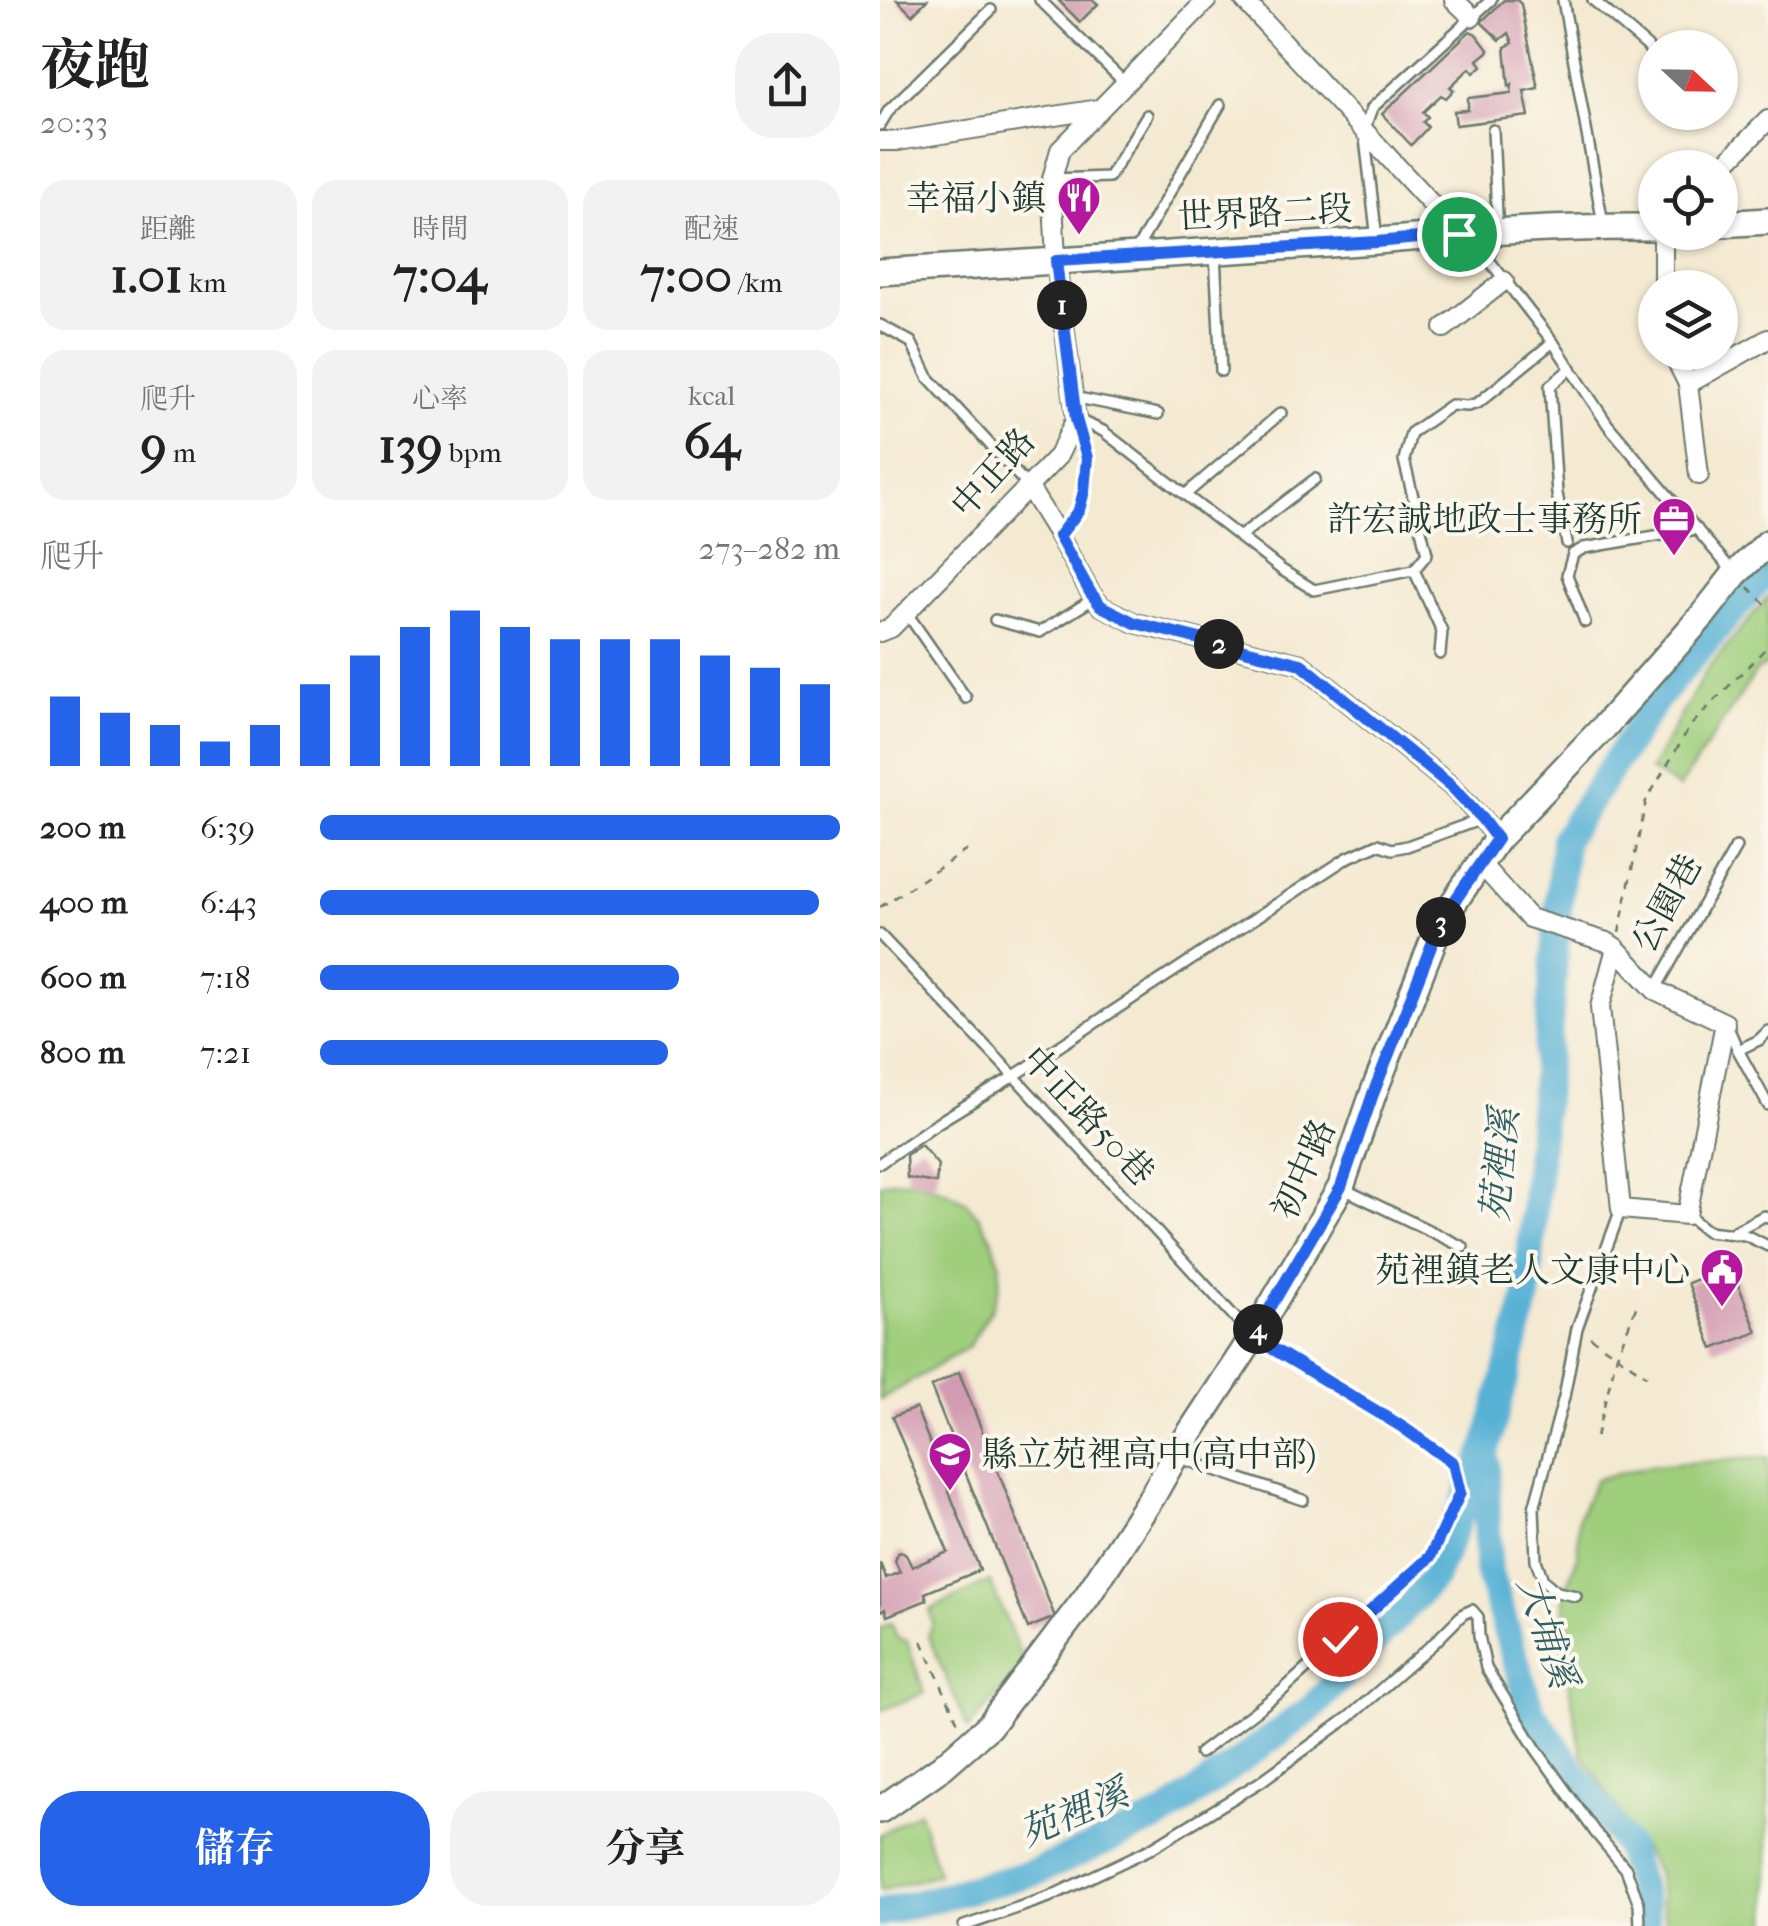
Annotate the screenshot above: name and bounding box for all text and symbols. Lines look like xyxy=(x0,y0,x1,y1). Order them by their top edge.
north arrow xyxy=(1638,30,1738,130)
map controls xyxy=(1638,30,1738,370)
button: share xyxy=(735,33,840,138)
text: 夜跑 xyxy=(40,34,150,98)
text: 20:33 xyxy=(40,104,108,141)
button: locate xyxy=(1638,150,1738,250)
restaurant icon: 幸福小鎮 xyxy=(1056,175,1102,236)
place label: 幸福小鎮 xyxy=(906,178,1046,219)
street label: 世界路二段 xyxy=(1177,188,1353,238)
pin xyxy=(1417,192,1502,277)
icon: arrive xyxy=(1432,207,1487,262)
text: 距離 xyxy=(140,212,196,245)
text: 時間 xyxy=(412,212,468,245)
text: 配速 xyxy=(684,212,740,245)
text: 1.01 xyxy=(110,246,183,305)
text: 7:04 xyxy=(394,246,486,305)
text: 7:00 xyxy=(641,246,732,305)
text: km xyxy=(183,266,226,299)
text: /km xyxy=(732,266,783,299)
button: layers xyxy=(1638,270,1738,370)
pin: 1 xyxy=(1037,280,1087,330)
text: 1 xyxy=(1057,288,1067,321)
text: kcal xyxy=(688,379,735,412)
text: 爬升 xyxy=(140,382,196,415)
text: 心率 xyxy=(412,382,468,415)
text: 64 xyxy=(683,412,740,471)
text: 9 xyxy=(141,416,167,475)
text: 139 xyxy=(378,416,443,475)
street label: 中正路 xyxy=(943,420,1043,526)
text: m xyxy=(167,436,196,469)
text: bpm xyxy=(443,436,502,469)
office icon: 許宏誠地政士事務所 xyxy=(1651,496,1697,557)
place label: 許宏誠地政士事務所 xyxy=(1327,499,1642,540)
text: 273–282 m xyxy=(699,530,840,567)
text: 爬升 xyxy=(40,538,104,575)
pin: 2 xyxy=(1194,619,1244,669)
text: 2 xyxy=(1212,627,1226,660)
text: 200 m xyxy=(40,809,125,846)
text: 6:39 xyxy=(200,809,255,846)
street label: 公園巷 xyxy=(1624,847,1710,959)
text: 400 m xyxy=(40,884,128,921)
text: 6:43 xyxy=(200,884,257,921)
pin: 3 xyxy=(1416,897,1466,947)
text: 3 xyxy=(1435,905,1447,938)
text: 600 m xyxy=(40,959,126,996)
text: 7:18 xyxy=(200,959,251,996)
text: 800 m xyxy=(40,1034,125,1071)
text: 7:21 xyxy=(200,1034,251,1071)
street label: 中正路50巷 xyxy=(1014,1038,1162,1194)
water label: 苑裡溪 xyxy=(1473,1102,1528,1224)
street label: 初中路 xyxy=(1264,1113,1344,1225)
public building icon: 苑裡鎮老人文康中心 xyxy=(1699,1247,1745,1308)
place label: 苑裡鎮老人文康中心 xyxy=(1375,1250,1690,1291)
pin: 4 xyxy=(1233,1304,1283,1354)
text: 4 xyxy=(1250,1312,1266,1345)
school or university icon: 縣立苑裡高中(高中部) xyxy=(927,1431,973,1492)
place label: 縣立苑裡高中(高中部) xyxy=(982,1434,1316,1475)
water label: 大埔溪 xyxy=(1508,1571,1587,1697)
pin xyxy=(1298,1597,1383,1682)
icon: check xyxy=(1313,1612,1368,1667)
water label: 苑裡溪 xyxy=(1013,1768,1139,1856)
button: 儲存 xyxy=(40,1791,430,1906)
button: 分享 xyxy=(450,1791,840,1906)

